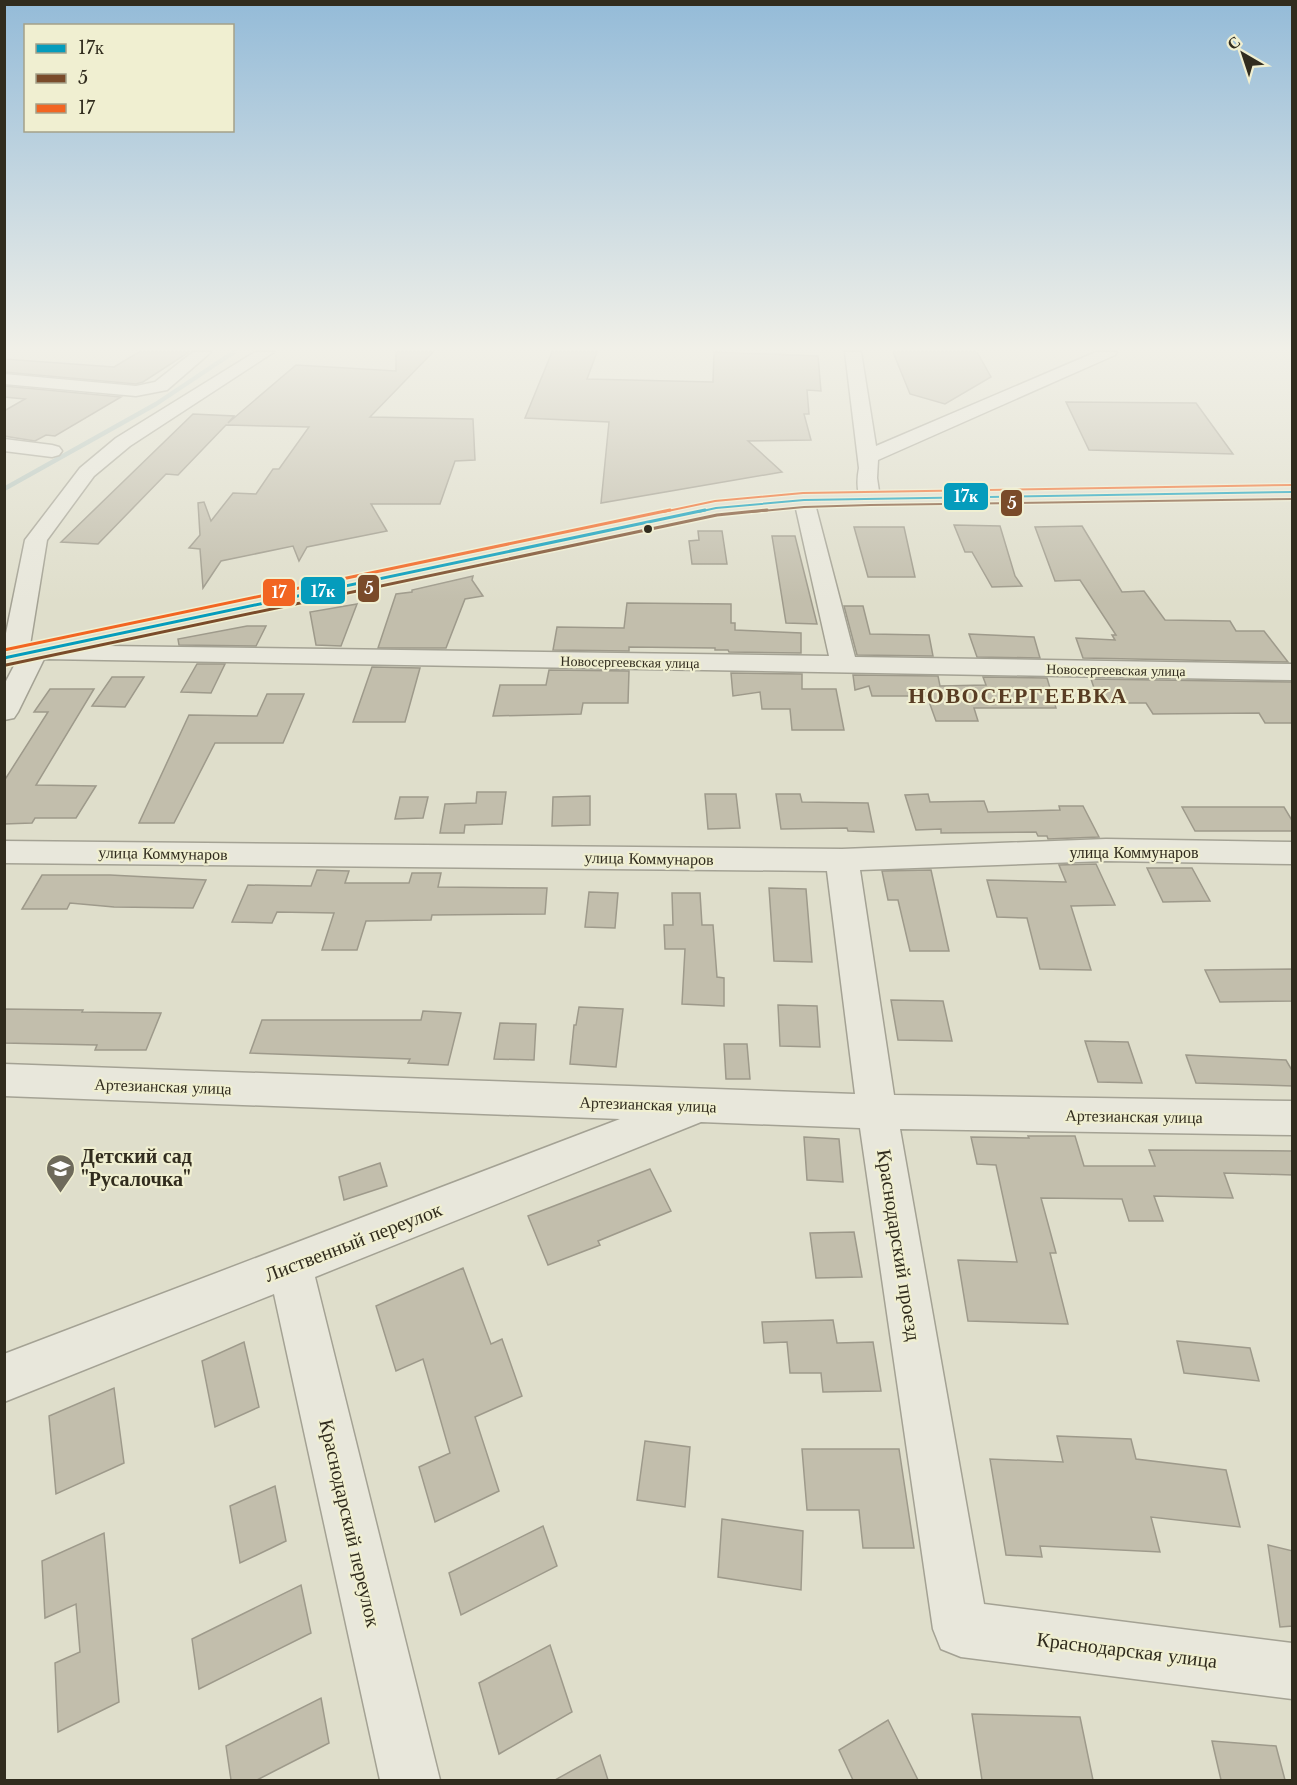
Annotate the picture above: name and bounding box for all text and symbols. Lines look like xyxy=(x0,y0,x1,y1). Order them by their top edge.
legend xyxy=(24,24,234,132)
north arrow xyxy=(1213,24,1273,84)
text: С xyxy=(1223,31,1244,54)
text: 17к xyxy=(78,37,104,59)
text: 5 xyxy=(78,67,88,89)
text: 17 xyxy=(78,97,96,119)
line badge: 17к xyxy=(943,482,989,511)
text: 17к xyxy=(954,486,979,506)
line badge: 5 xyxy=(1000,489,1023,517)
text: 5 xyxy=(1007,493,1017,513)
unlabelled marker xyxy=(642,523,654,535)
line badge: 5 xyxy=(357,574,380,603)
line badge: 17к xyxy=(300,576,346,605)
line badge: 17 xyxy=(262,578,296,607)
text: 5 xyxy=(364,578,374,598)
text: 17к xyxy=(311,581,336,601)
text: 17 xyxy=(271,582,287,602)
street label: Новосергеевская улица xyxy=(560,652,700,672)
street label: Новосергеевская улица xyxy=(1046,660,1186,680)
district label: НОВОСЕРГЕЕВКА xyxy=(908,682,1128,709)
street label: улица Коммунаров xyxy=(98,842,228,864)
street label: улица Коммунаров xyxy=(1069,842,1199,862)
street label: улица Коммунаров xyxy=(584,847,714,869)
street label: Артезианская улица xyxy=(94,1074,232,1098)
street label: Артезианская улица xyxy=(579,1092,717,1116)
street label: Артезианская улица xyxy=(1065,1105,1203,1127)
place label: Детский сад "Русалочка" xyxy=(81,1144,192,1191)
street label: Краснодарский проезд xyxy=(872,1147,926,1343)
school or university icon: Детский сад "Русалочка" xyxy=(44,1152,76,1194)
street label: Лиственный переулок xyxy=(261,1197,445,1287)
street label: Краснодарский переулок xyxy=(314,1417,386,1630)
street label: Краснодарская улица xyxy=(1035,1627,1219,1673)

